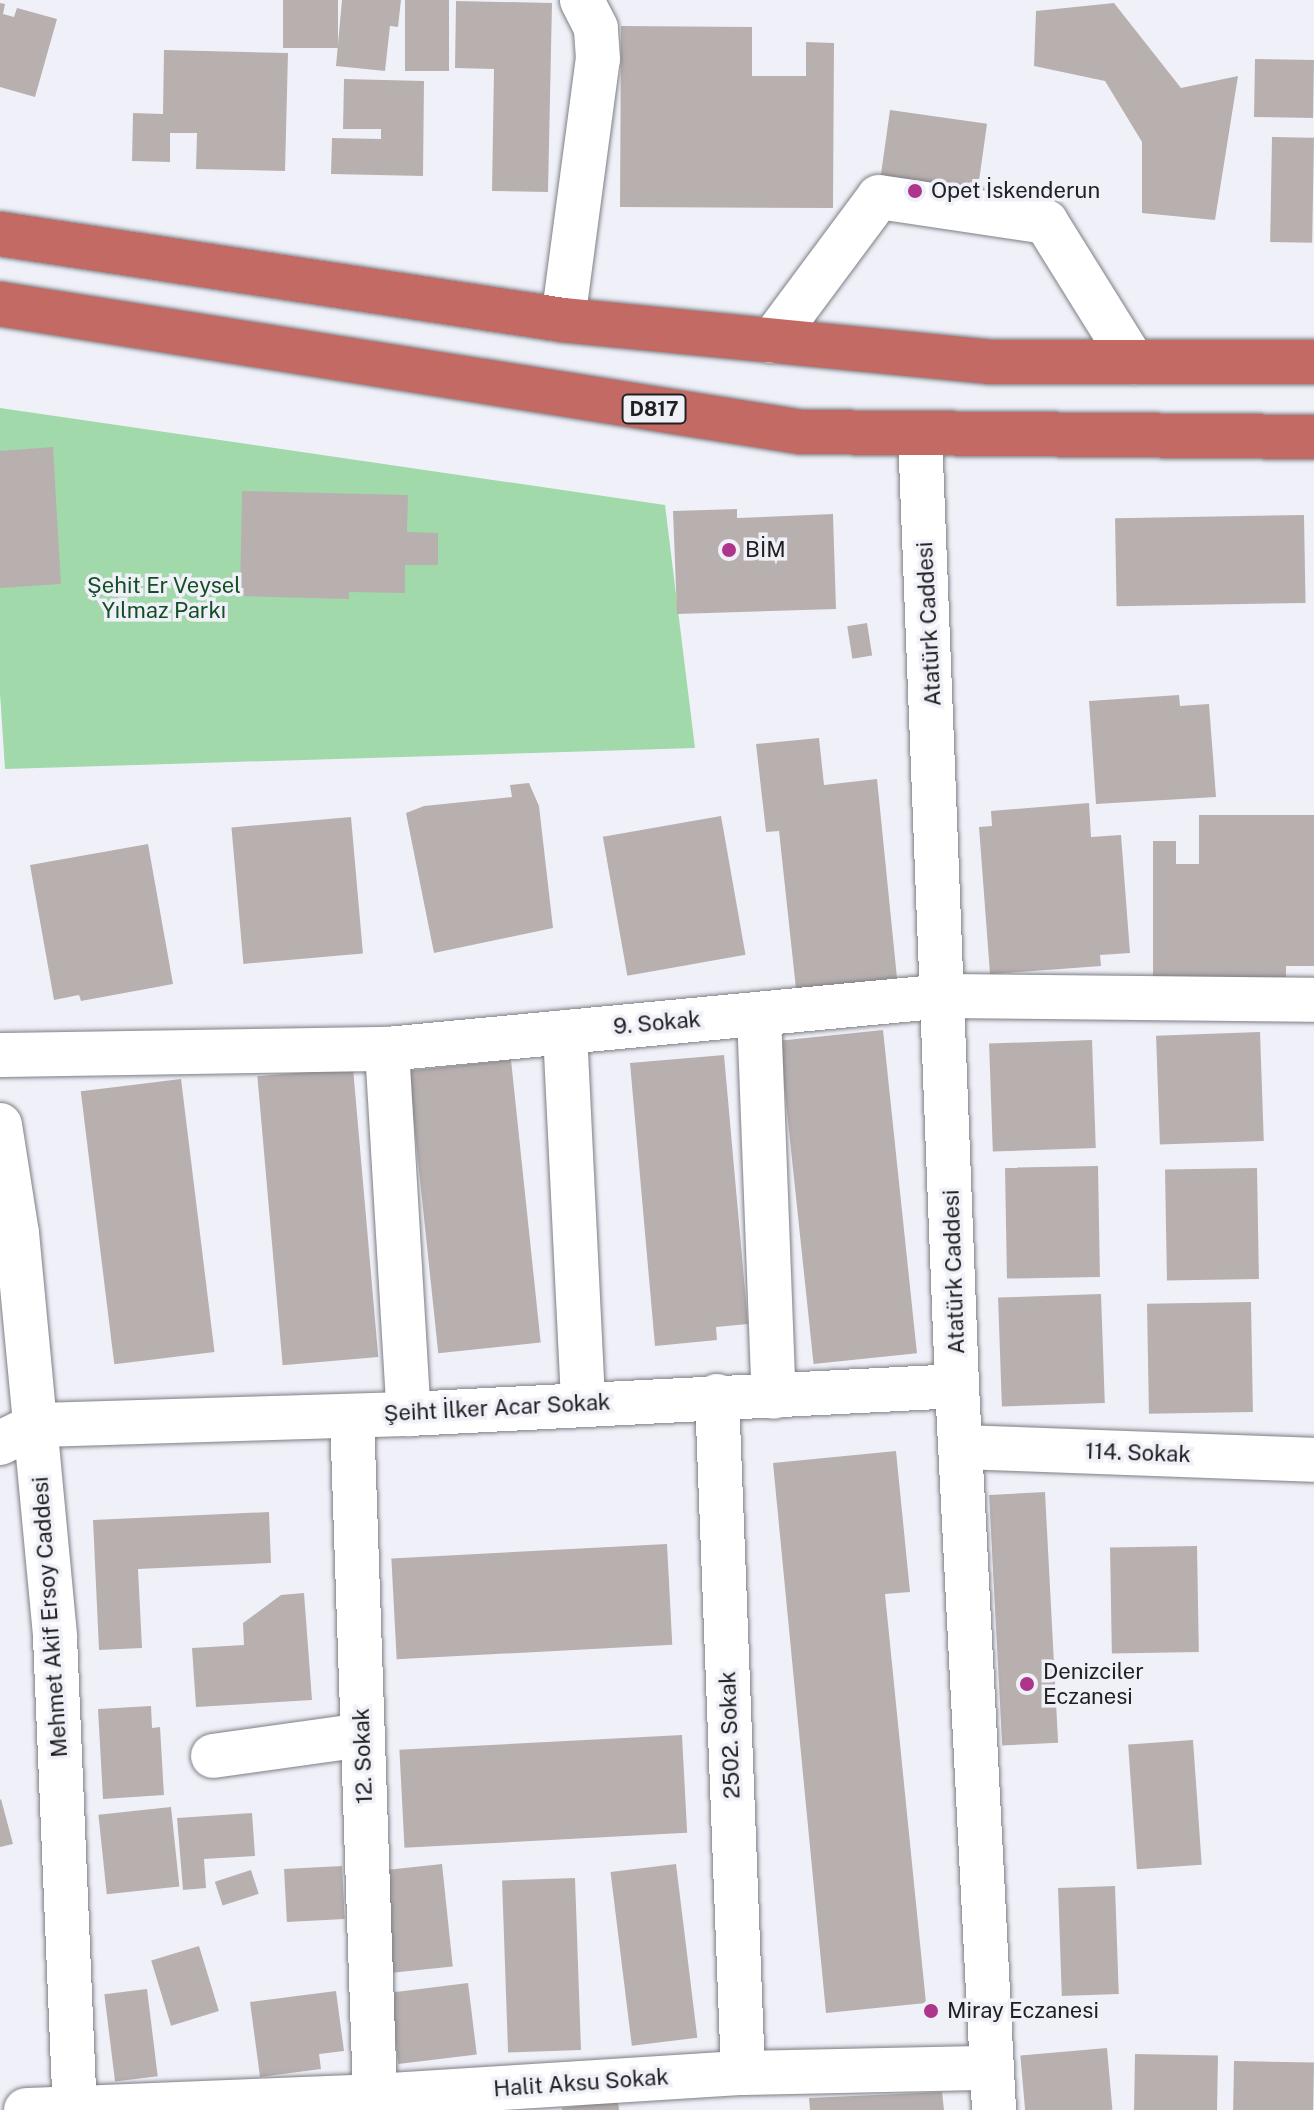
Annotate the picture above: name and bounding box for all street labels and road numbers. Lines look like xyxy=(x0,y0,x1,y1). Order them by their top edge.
road number: D817 xyxy=(620,393,688,425)
street label: Atatürk Caddesi xyxy=(912,541,946,707)
street label: 9. Sokak xyxy=(612,1006,702,1040)
street label: Atatürk Caddesi xyxy=(938,1189,970,1355)
street label: Şeiht İlker Acar Sokak xyxy=(383,1389,611,1427)
street label: 114. Sokak xyxy=(1085,1438,1191,1468)
street label: Mehmet Akif Ersoy Caddesi xyxy=(27,1476,73,1758)
street label: 2502. Sokak xyxy=(715,1671,745,1799)
street label: 12. Sokak xyxy=(348,1708,378,1804)
street label: Halit Aksu Sokak xyxy=(493,2064,669,2102)

